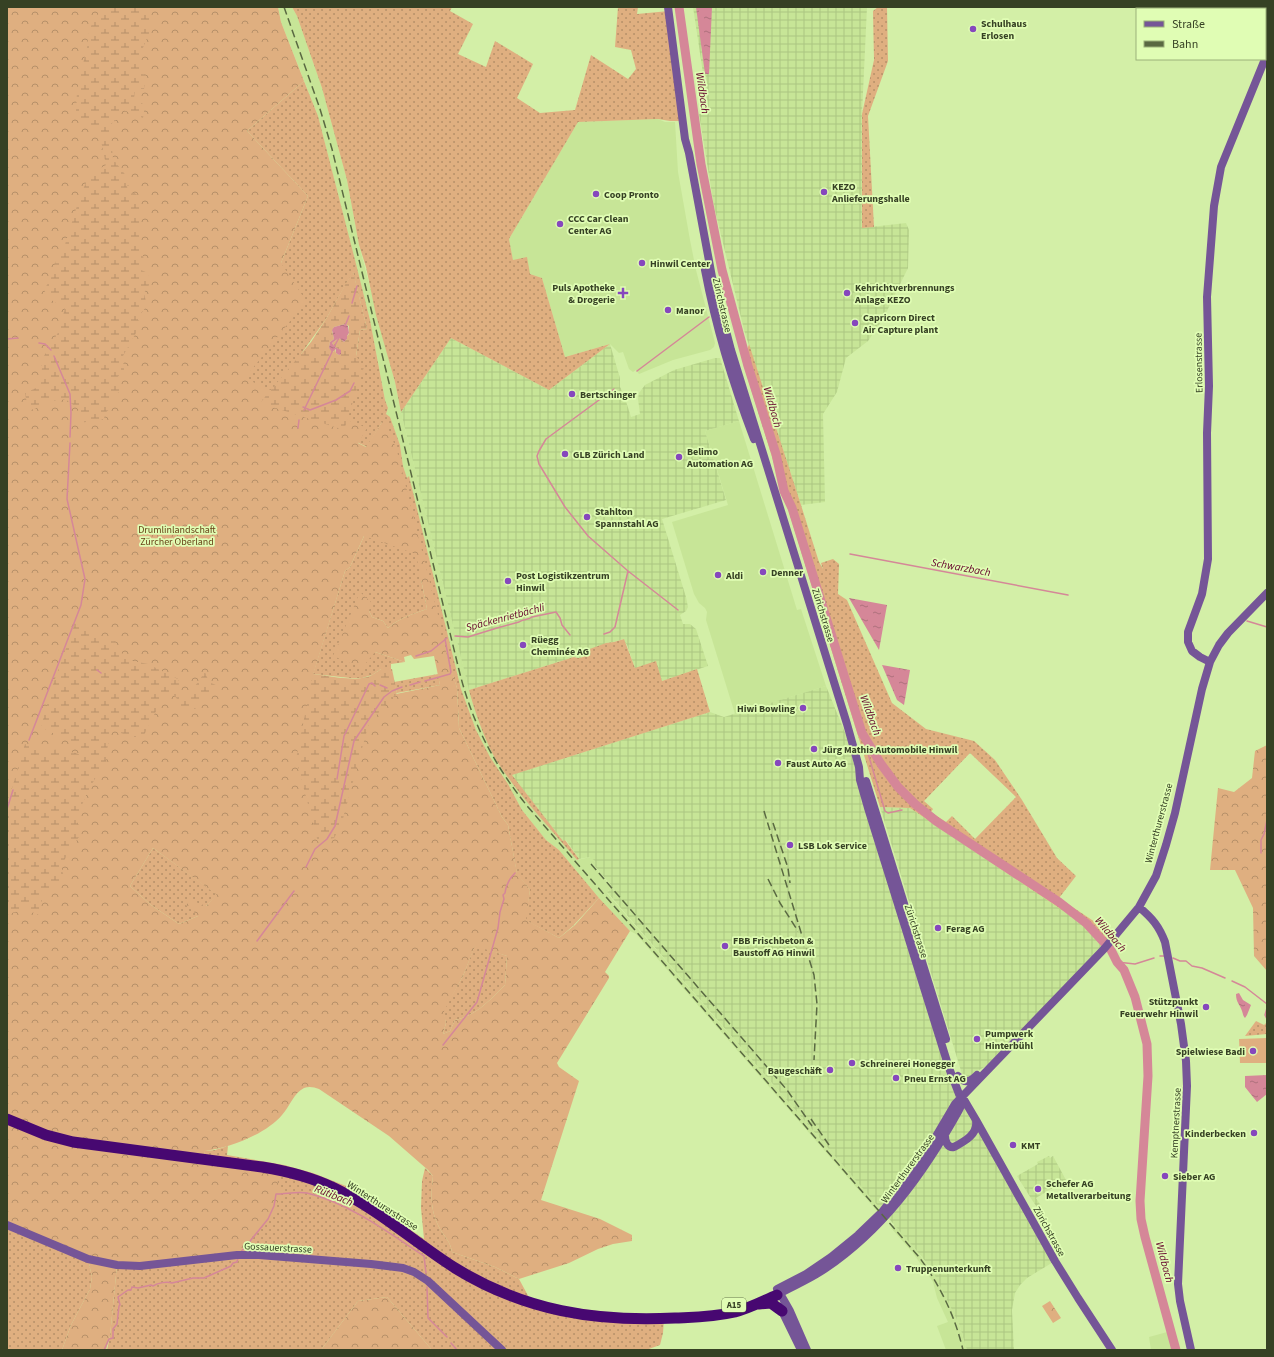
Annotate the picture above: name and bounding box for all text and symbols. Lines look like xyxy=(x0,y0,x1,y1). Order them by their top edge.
legend xyxy=(1136,8,1266,60)
text: Straße xyxy=(1172,16,1205,33)
place label: Schulhaus Erlosen xyxy=(981,17,1027,43)
marker: Schulhaus Erlosen xyxy=(968,24,978,34)
text: Bahn xyxy=(1172,36,1198,53)
water label: Wildbach xyxy=(692,71,713,115)
place label: KEZO Anlieferungshalle xyxy=(831,180,910,206)
marker: KEZO Anlieferungshalle xyxy=(819,187,829,197)
place label: Coop Pronto xyxy=(604,188,659,202)
marker: Coop Pronto xyxy=(591,189,601,199)
place label: CCC Car Clean Center AG xyxy=(568,212,629,238)
marker: CCC Car Clean Center AG xyxy=(555,219,565,229)
place label: Hinwil Center xyxy=(650,257,710,271)
marker: Hinwil Center xyxy=(637,258,647,268)
street label: Zürichstrasse xyxy=(709,277,735,334)
place label: Puls Apotheke & Drogerie xyxy=(552,281,615,307)
place label: Kehrichtverbrennungs Anlage KEZO xyxy=(854,281,955,307)
marker: Puls Apotheke & Drogerie xyxy=(618,288,628,298)
marker: Kehrichtverbrennungs Anlage KEZO xyxy=(842,288,852,298)
place label: Manor xyxy=(676,304,704,318)
marker: Manor xyxy=(663,305,673,315)
place label: Capricorn Direct Air Capture plant xyxy=(862,311,938,337)
marker: Capricorn Direct Air Capture plant xyxy=(850,318,860,328)
street label: Erlosenstrasse xyxy=(1191,333,1207,393)
water label: Wildbach xyxy=(760,385,786,430)
place label: Bertschinger xyxy=(580,388,637,402)
marker: Bertschinger xyxy=(567,389,577,399)
place label: Belimo Automation AG xyxy=(686,445,753,471)
place label: GLB Zürich Land xyxy=(573,448,645,462)
marker: GLB Zürich Land xyxy=(560,449,570,459)
marker: Belimo Automation AG xyxy=(674,452,684,462)
place label: Stahlton Spannstahl AG xyxy=(595,505,659,531)
marker: Stahlton Spannstahl AG xyxy=(582,512,592,522)
park label: Drumlinlandschaft Zürcher Oberland xyxy=(138,523,216,549)
water label: Schwarzbach xyxy=(930,555,992,580)
place label: Denner xyxy=(771,566,803,580)
marker: Denner xyxy=(758,567,768,577)
place label: Post Logistikzentrum Hinwil xyxy=(516,569,610,595)
place label: Aldi xyxy=(725,569,743,583)
marker: Aldi xyxy=(713,570,723,580)
marker: Post Logistikzentrum Hinwil xyxy=(503,576,513,586)
street label: Zürichstrasse xyxy=(808,587,838,644)
water label: Späckenrietbächli xyxy=(464,600,547,635)
place label: Rüegg Cheminée AG xyxy=(531,633,589,659)
marker: Rüegg Cheminée AG xyxy=(518,640,528,650)
water label: Wildbach xyxy=(856,693,885,738)
place label: Hiwi Bowling xyxy=(737,702,796,716)
marker: Hiwi Bowling xyxy=(798,703,808,713)
place label: Jürg Mathis Automobile Hinwil xyxy=(822,743,957,757)
marker: Jürg Mathis Automobile Hinwil xyxy=(809,744,819,754)
place label: Faust Auto AG xyxy=(786,757,846,771)
marker: Faust Auto AG xyxy=(773,758,783,768)
street label: Winterthurerstrasse xyxy=(1142,782,1176,865)
place label: LSB Lok Service xyxy=(798,839,867,853)
marker: LSB Lok Service xyxy=(785,840,795,850)
street label: Zürichstrasse xyxy=(901,903,931,960)
water label: Wildbach xyxy=(1091,913,1130,955)
place label: Ferag AG xyxy=(946,922,985,936)
marker: Ferag AG xyxy=(933,923,943,933)
place label: FBB Frischbeton & Baustoff AG Hinwil xyxy=(733,934,815,960)
marker: FBB Frischbeton & Baustoff AG Hinwil xyxy=(720,941,730,951)
place label: Stützpunkt Feuerwehr Hinwil xyxy=(1120,995,1198,1021)
marker: Stützpunkt Feuerwehr Hinwil xyxy=(1201,1002,1211,1012)
place label: Pumpwerk Hinterbühl xyxy=(985,1027,1034,1053)
marker: Pumpwerk Hinterbühl xyxy=(972,1034,982,1044)
place label: Spielwiese Badi xyxy=(1176,1045,1245,1059)
marker: Spielwiese Badi xyxy=(1248,1046,1258,1056)
place label: Schreinerei Honegger xyxy=(860,1057,955,1071)
marker: Schreinerei Honegger xyxy=(847,1058,857,1068)
place label: Baugeschäft xyxy=(768,1064,822,1078)
marker: Baugeschäft xyxy=(825,1065,835,1075)
place label: Pneu Ernst AG xyxy=(904,1072,966,1086)
marker: Pneu Ernst AG xyxy=(891,1073,901,1083)
street label: Kemptnerstrasse xyxy=(1167,1087,1185,1159)
place label: Kinderbecken xyxy=(1185,1127,1246,1141)
marker: Kinderbecken xyxy=(1249,1128,1259,1138)
street label: Winterthurerstrasse xyxy=(878,1131,938,1206)
place label: KMT xyxy=(1021,1139,1041,1153)
marker: KMT xyxy=(1008,1140,1018,1150)
place label: Sieber AG xyxy=(1173,1170,1215,1184)
marker: Sieber AG xyxy=(1160,1171,1170,1181)
place label: Schefer AG Metallverarbeitung xyxy=(1046,1177,1131,1203)
street label: Winterthurerstrasse xyxy=(344,1178,421,1234)
water label: Rütibach xyxy=(312,1181,356,1210)
marker: Schefer AG Metallverarbeitung xyxy=(1033,1184,1043,1194)
street label: Zürichstrasse xyxy=(1030,1204,1069,1259)
street label: Gossauerstrasse xyxy=(244,1239,312,1257)
water label: Wildbach xyxy=(1152,1240,1177,1285)
place label: Truppenunterkunft xyxy=(906,1262,991,1276)
marker: Truppenunterkunft xyxy=(893,1263,903,1273)
road number: A15 xyxy=(722,1298,746,1312)

